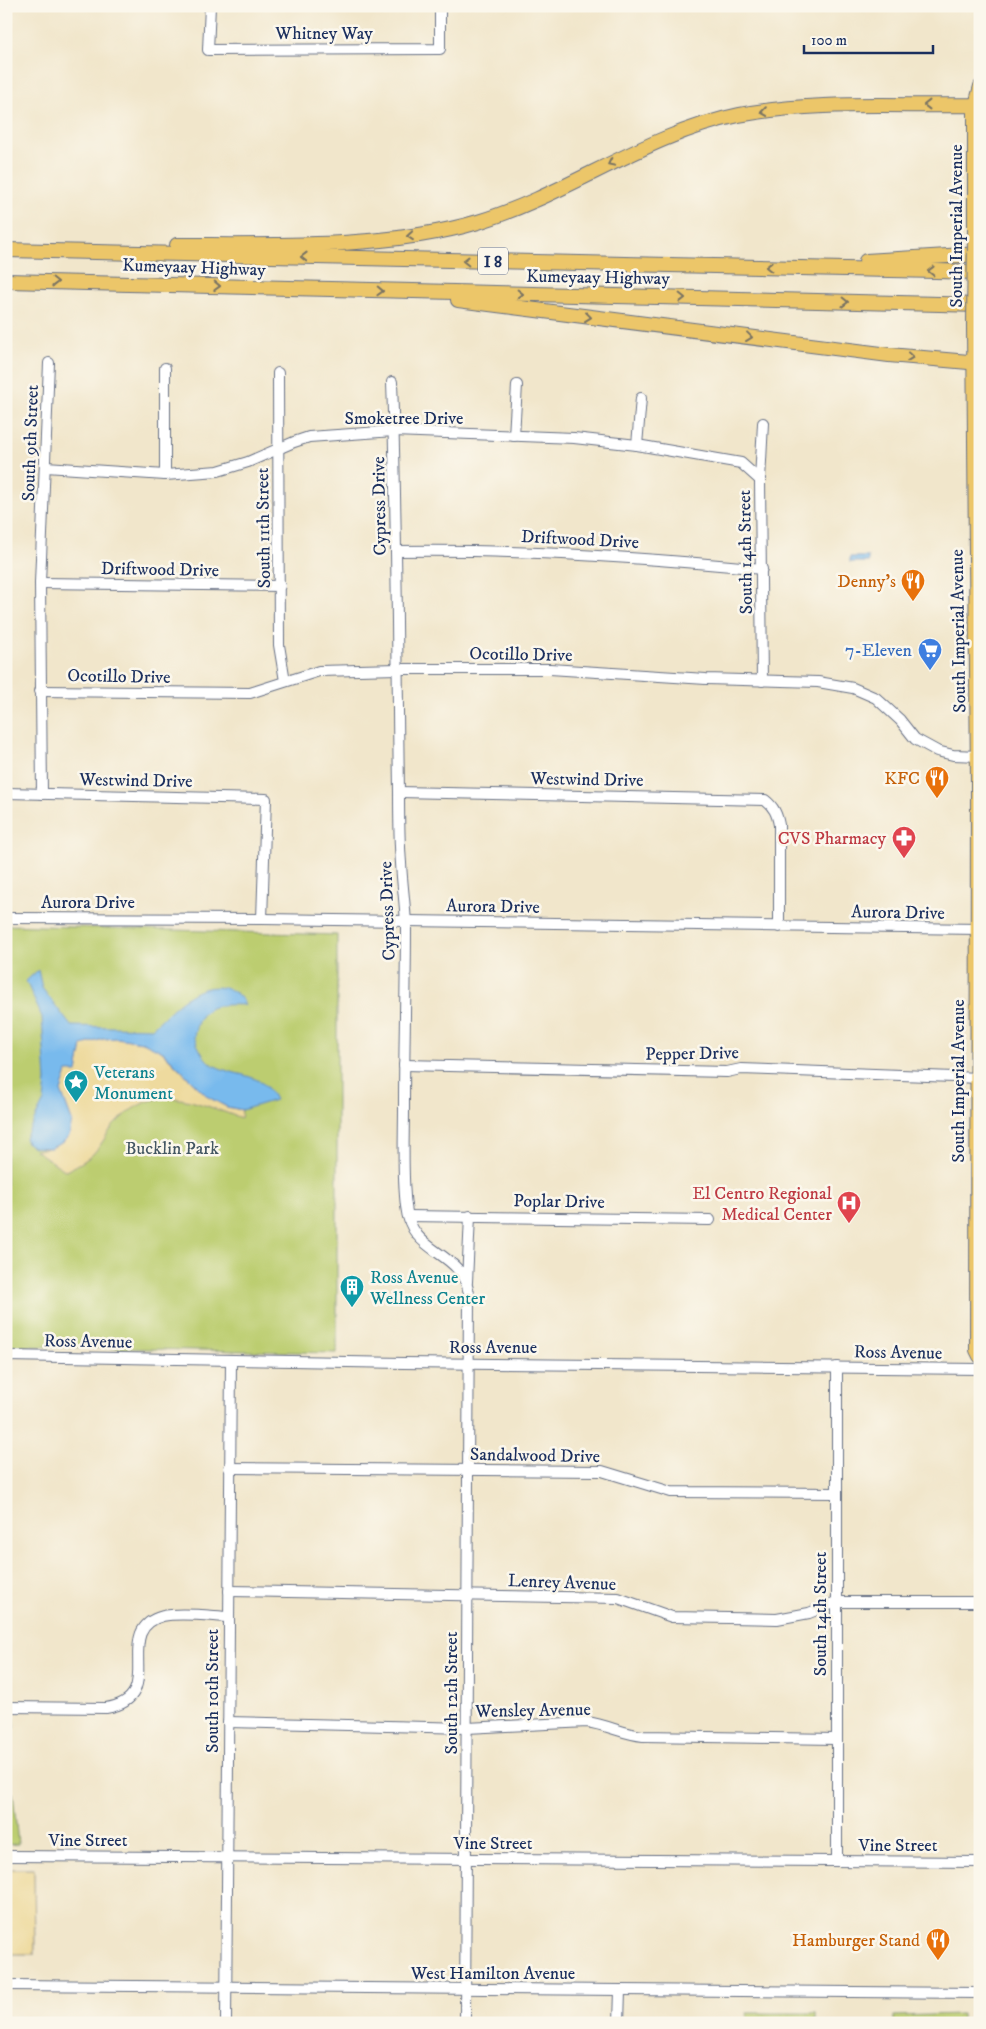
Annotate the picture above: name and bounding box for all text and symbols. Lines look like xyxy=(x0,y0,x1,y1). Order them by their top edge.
scale bar xyxy=(804,22,932,54)
street label: Whitney Way xyxy=(274,23,373,45)
text: 100 m xyxy=(811,31,847,50)
one-way arrow xyxy=(922,100,930,110)
one-way arrow xyxy=(760,106,768,117)
street label: South Imperial Avenue xyxy=(946,144,968,308)
one-way arrow xyxy=(607,157,616,168)
one-way arrow xyxy=(406,231,414,242)
road number: I 8 xyxy=(478,248,508,274)
one-way arrow xyxy=(299,252,307,262)
street label: Kumeyaay Highway xyxy=(122,254,267,282)
one-way arrow xyxy=(462,255,470,266)
one-way arrow xyxy=(764,262,772,273)
street label: Kumeyaay Highway xyxy=(526,266,670,290)
one-way arrow xyxy=(927,266,934,276)
one-way arrow xyxy=(52,277,59,287)
one-way arrow xyxy=(214,281,222,291)
one-way arrow xyxy=(376,286,384,296)
one-way arrow xyxy=(516,289,524,299)
one-way arrow xyxy=(678,293,686,303)
one-way arrow xyxy=(841,297,849,307)
one-way arrow xyxy=(584,311,592,322)
one-way arrow xyxy=(745,331,753,342)
one-way arrow xyxy=(907,351,915,362)
street label: South 9th Street xyxy=(18,384,44,502)
street label: Smoketree Drive xyxy=(344,408,464,430)
street label: Cypress Drive xyxy=(368,456,392,556)
street label: South 11th Street xyxy=(252,467,276,589)
street label: South 14th Street xyxy=(734,489,758,614)
street label: Driftwood Drive xyxy=(520,526,640,554)
street label: South Imperial Avenue xyxy=(947,549,971,713)
street label: Driftwood Drive xyxy=(101,558,219,582)
restaurant icon: Denny's xyxy=(900,568,926,602)
place label: Denny's xyxy=(837,571,896,593)
supermarket icon: 7-Eleven xyxy=(917,637,943,671)
place label: 7-Eleven xyxy=(845,640,913,662)
street label: Ocotillo Drive xyxy=(469,643,573,667)
street label: Ocotillo Drive xyxy=(67,665,171,689)
restaurant icon: KFC xyxy=(924,765,950,799)
street label: Westwind Drive xyxy=(529,768,644,792)
place label: KFC xyxy=(884,768,920,790)
street label: Westwind Drive xyxy=(78,769,193,793)
pharmacy icon: CVS Pharmacy xyxy=(891,825,917,859)
place label: CVS Pharmacy xyxy=(778,828,886,850)
street label: Cypress Drive xyxy=(375,861,401,961)
street label: Aurora Drive xyxy=(41,892,135,914)
street label: Aurora Drive xyxy=(446,895,540,919)
street label: Aurora Drive xyxy=(851,901,945,925)
street label: South Imperial Avenue xyxy=(948,999,970,1163)
street label: Pepper Drive xyxy=(645,1042,739,1066)
place label: Veterans Monument xyxy=(93,1062,173,1105)
place icon: Veterans Monument xyxy=(63,1069,89,1103)
park label: Bucklin Park xyxy=(125,1138,219,1160)
place label: El Centro Regional Medical Center xyxy=(692,1183,833,1226)
street label: Poplar Drive xyxy=(513,1190,605,1214)
hospital icon: El Centro Regional Medical Center xyxy=(836,1190,862,1224)
place label: Ross Avenue Wellness Center xyxy=(369,1267,486,1310)
building icon: Ross Avenue Wellness Center xyxy=(339,1274,365,1308)
street label: Ross Avenue xyxy=(44,1330,132,1354)
street label: Ross Avenue xyxy=(449,1337,537,1359)
street label: Ross Avenue xyxy=(854,1341,942,1365)
street label: Sandalwood Drive xyxy=(470,1444,600,1468)
street label: South 14th Street xyxy=(810,1551,832,1676)
street label: Lenrey Avenue xyxy=(507,1570,616,1596)
street label: South 10th Street xyxy=(202,1629,224,1753)
street label: South 12th Street xyxy=(441,1631,463,1755)
street label: Wensley Avenue xyxy=(474,1699,591,1723)
street label: Vine Street xyxy=(47,1830,128,1852)
street label: Vine Street xyxy=(452,1833,533,1855)
street label: Vine Street xyxy=(857,1835,938,1857)
restaurant icon: Hamburger Stand xyxy=(925,1927,951,1961)
place label: Hamburger Stand xyxy=(792,1930,920,1952)
street label: West Hamilton Avenue xyxy=(410,1963,575,1985)

